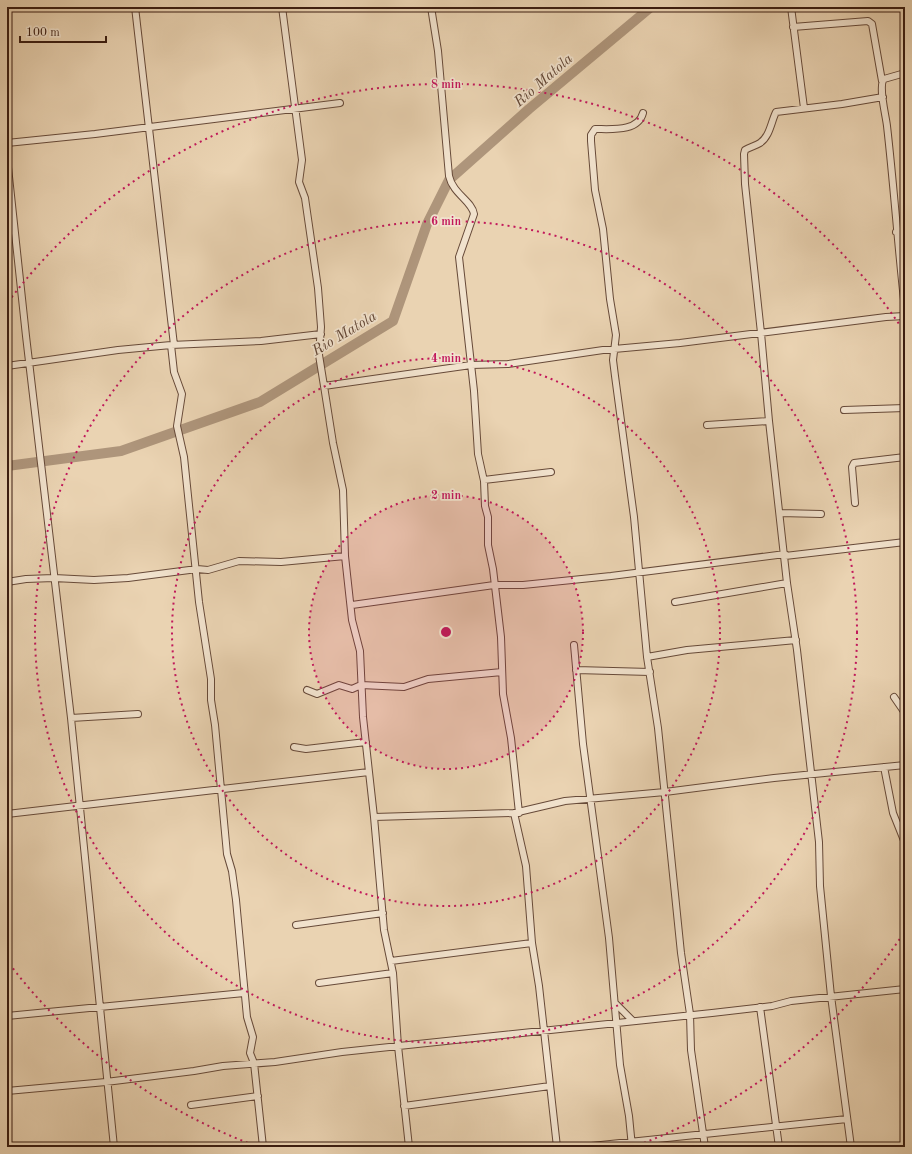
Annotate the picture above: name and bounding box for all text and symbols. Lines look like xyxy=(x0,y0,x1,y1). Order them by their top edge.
scale bar xyxy=(20,18,106,44)
text: 100 m xyxy=(26,27,60,39)
water label: Rio Matola xyxy=(511,52,576,111)
text: 8 min xyxy=(431,79,461,91)
text: 6 min xyxy=(431,216,461,228)
water label: Rio Matola xyxy=(309,309,380,360)
text: 4 min xyxy=(431,353,461,365)
text: 2 min xyxy=(431,490,461,502)
centre of rings xyxy=(439,625,453,639)

